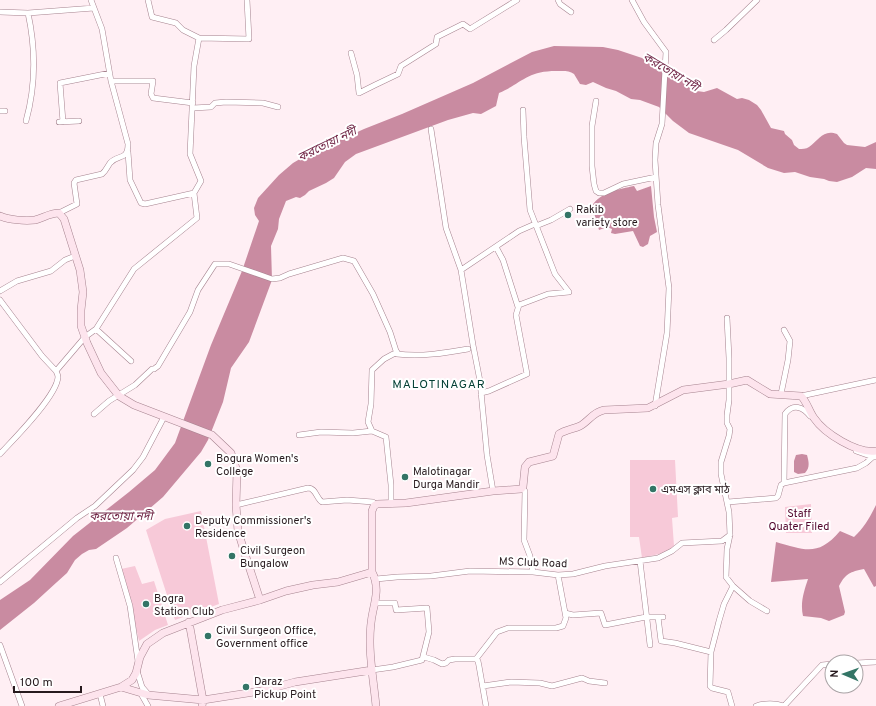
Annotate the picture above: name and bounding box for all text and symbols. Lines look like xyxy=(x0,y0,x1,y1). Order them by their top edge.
water label: করতোয়া নদী xyxy=(639,50,704,97)
water label: করতোয়া নদী xyxy=(295,123,362,166)
place label: Rakib variety store xyxy=(576,203,638,230)
marker: Rakib variety store xyxy=(563,210,573,220)
district label: MALOTINAGAR xyxy=(392,377,486,393)
place label: Bogura Women's College xyxy=(216,452,299,479)
marker: Bogura Women's College xyxy=(203,459,213,469)
place label: Malotinagar Durga Mandir xyxy=(413,465,480,492)
marker: Malotinagar Durga Mandir xyxy=(400,472,410,482)
place label: এমএস ক্লাব মাঠ xyxy=(661,482,731,497)
marker: এমএস ক্লাব মাঠ xyxy=(648,484,658,494)
park label: Staff Quater Filed xyxy=(768,507,830,534)
water label: করতোয়া নদী xyxy=(89,509,155,525)
place label: Deputy Commissioner's Residence xyxy=(195,514,311,541)
marker: Deputy Commissioner's Residence xyxy=(182,521,192,531)
place label: Civil Surgeon Bungalow xyxy=(240,544,305,571)
marker: Civil Surgeon Bungalow xyxy=(227,551,237,561)
street label: MS Club Road xyxy=(499,555,567,571)
place label: Bogra Station Club xyxy=(154,592,214,619)
marker: Bogra Station Club xyxy=(141,599,151,609)
place label: Civil Surgeon Office, Government office xyxy=(216,624,316,651)
marker: Civil Surgeon Office, Government office xyxy=(203,631,213,641)
north arrow xyxy=(824,654,864,694)
scale bar xyxy=(14,668,81,694)
text: N xyxy=(828,669,842,678)
text: 100 m xyxy=(20,675,53,691)
place label: Daraz Pickup Point xyxy=(254,675,316,702)
marker: Daraz Pickup Point xyxy=(241,682,251,692)

